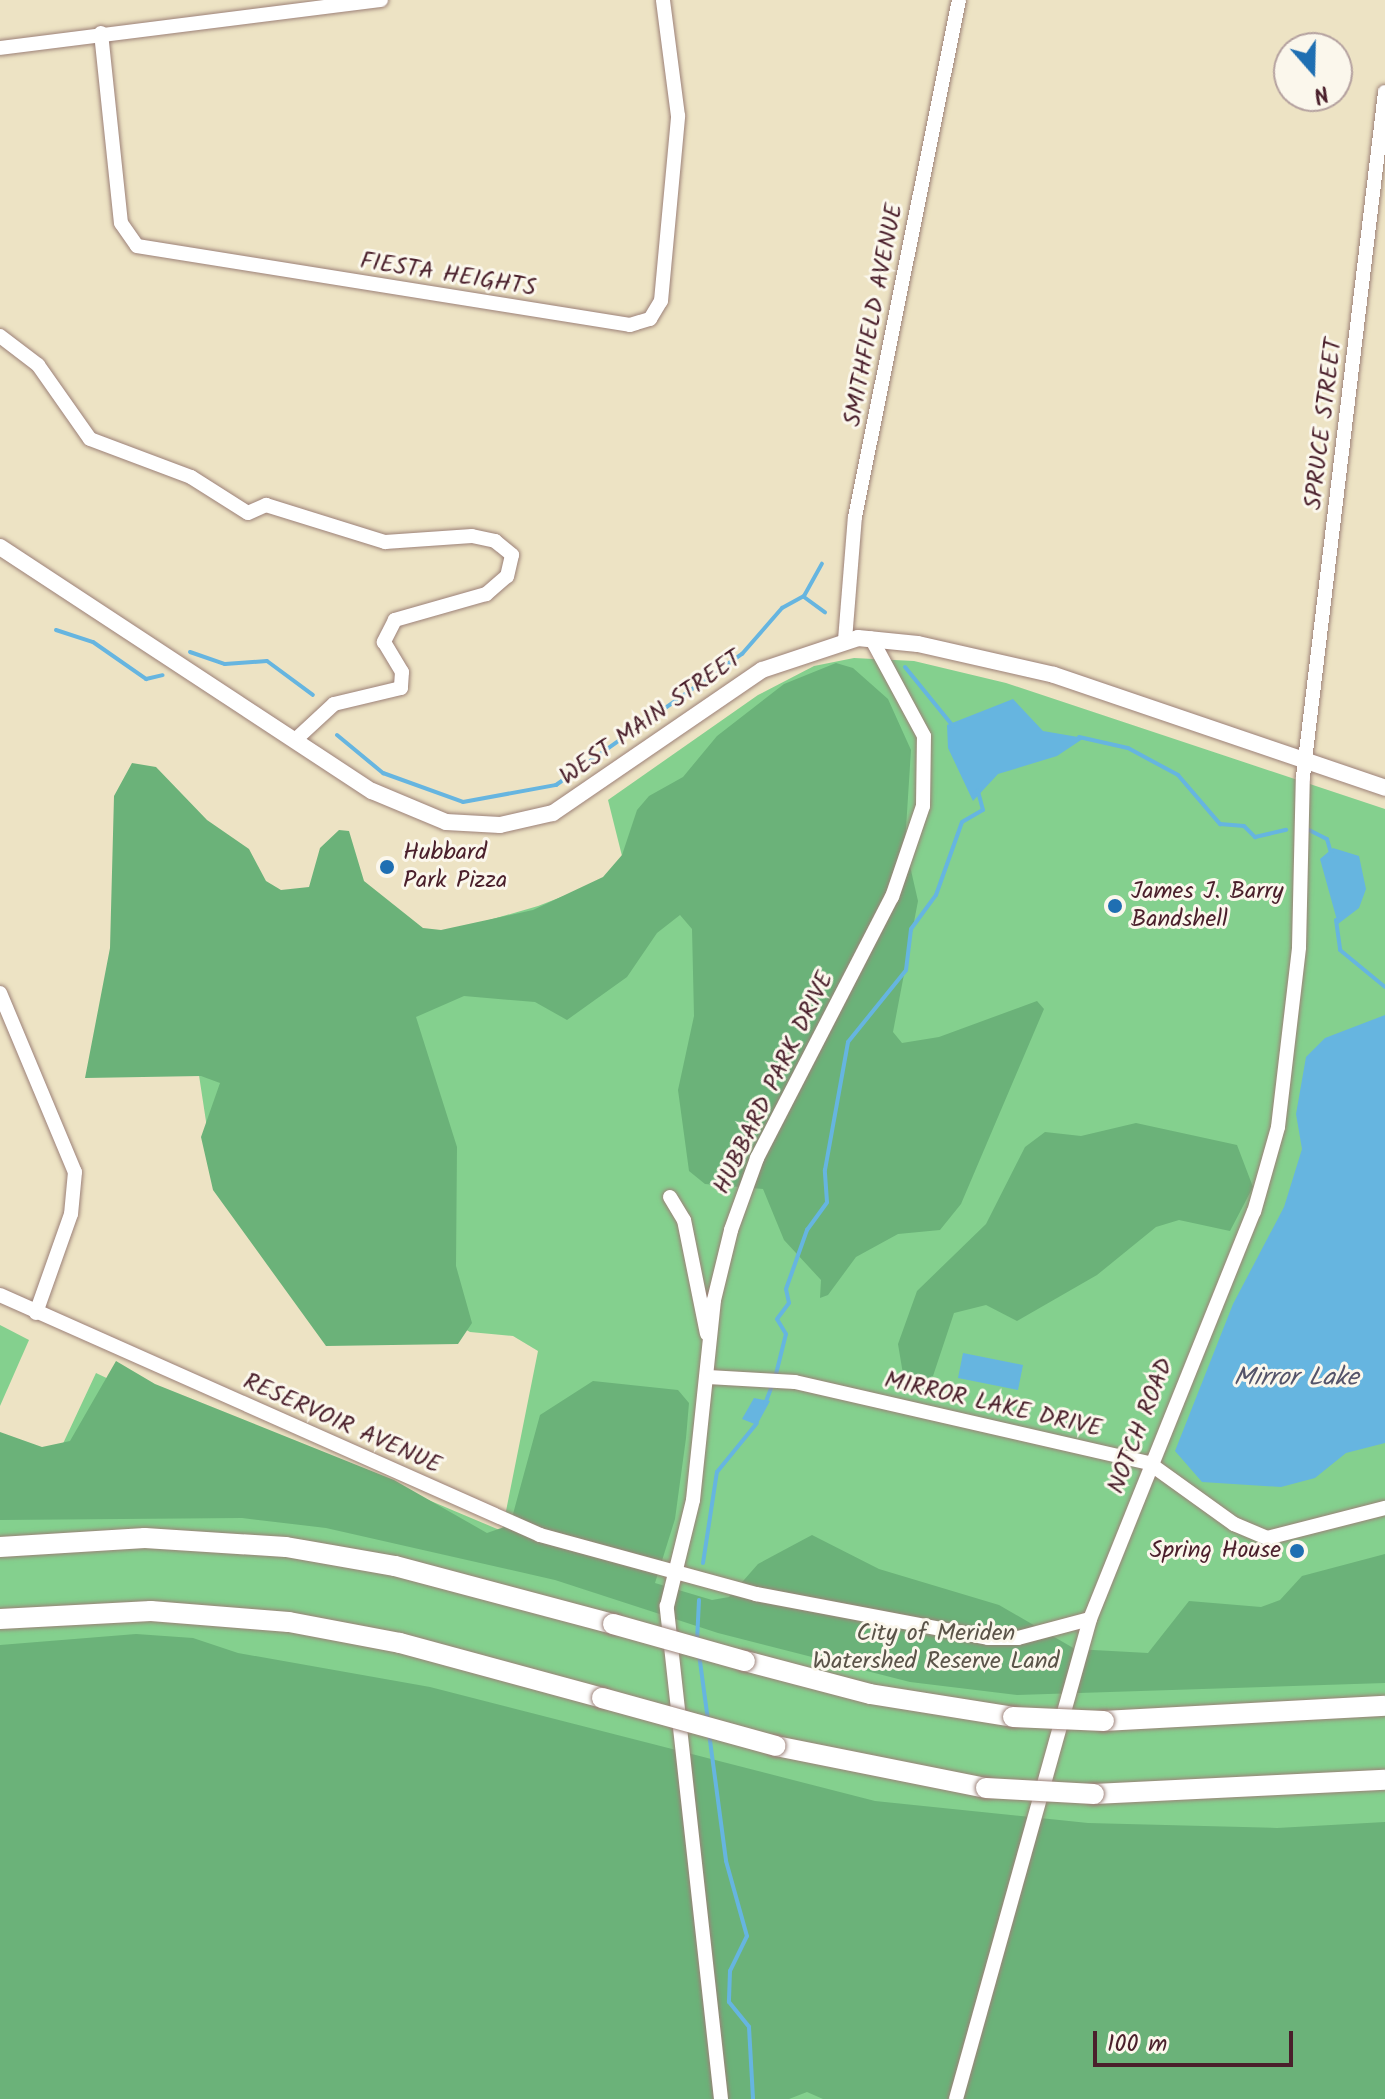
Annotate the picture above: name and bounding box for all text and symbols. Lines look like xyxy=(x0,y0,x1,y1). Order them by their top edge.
north arrow xyxy=(1273,32,1353,112)
text: N xyxy=(1308,74,1333,112)
street label: SMITHFIELD AVENUE xyxy=(838,201,910,429)
street label: FIESTA HEIGHTS xyxy=(358,247,538,303)
street label: SPRUCE STREET xyxy=(1299,337,1349,511)
street label: WEST MAIN STREET xyxy=(555,644,747,792)
place label: Hubbard Park Pizza xyxy=(403,839,507,895)
marker: Hubbard Park Pizza xyxy=(378,858,396,876)
place label: James J. Barry Bandshell xyxy=(1131,878,1283,934)
marker: James J. Barry Bandshell xyxy=(1106,897,1124,915)
street label: HUBBARD PARK DRIVE xyxy=(708,967,840,1199)
street label: NOTCH ROAD xyxy=(1102,1354,1180,1498)
water label: Mirror Lake xyxy=(1233,1363,1359,1395)
street label: MIRROR LAKE DRIVE xyxy=(882,1366,1104,1444)
street label: RESERVOIR AVENUE xyxy=(239,1367,445,1481)
place label: Spring House xyxy=(1150,1537,1281,1565)
marker: Spring House xyxy=(1288,1542,1306,1560)
park label: City of Meriden Watershed Reserve Land xyxy=(812,1620,1060,1676)
scale bar xyxy=(1097,2015,1297,2065)
text: 100 m xyxy=(1107,2025,1167,2064)

